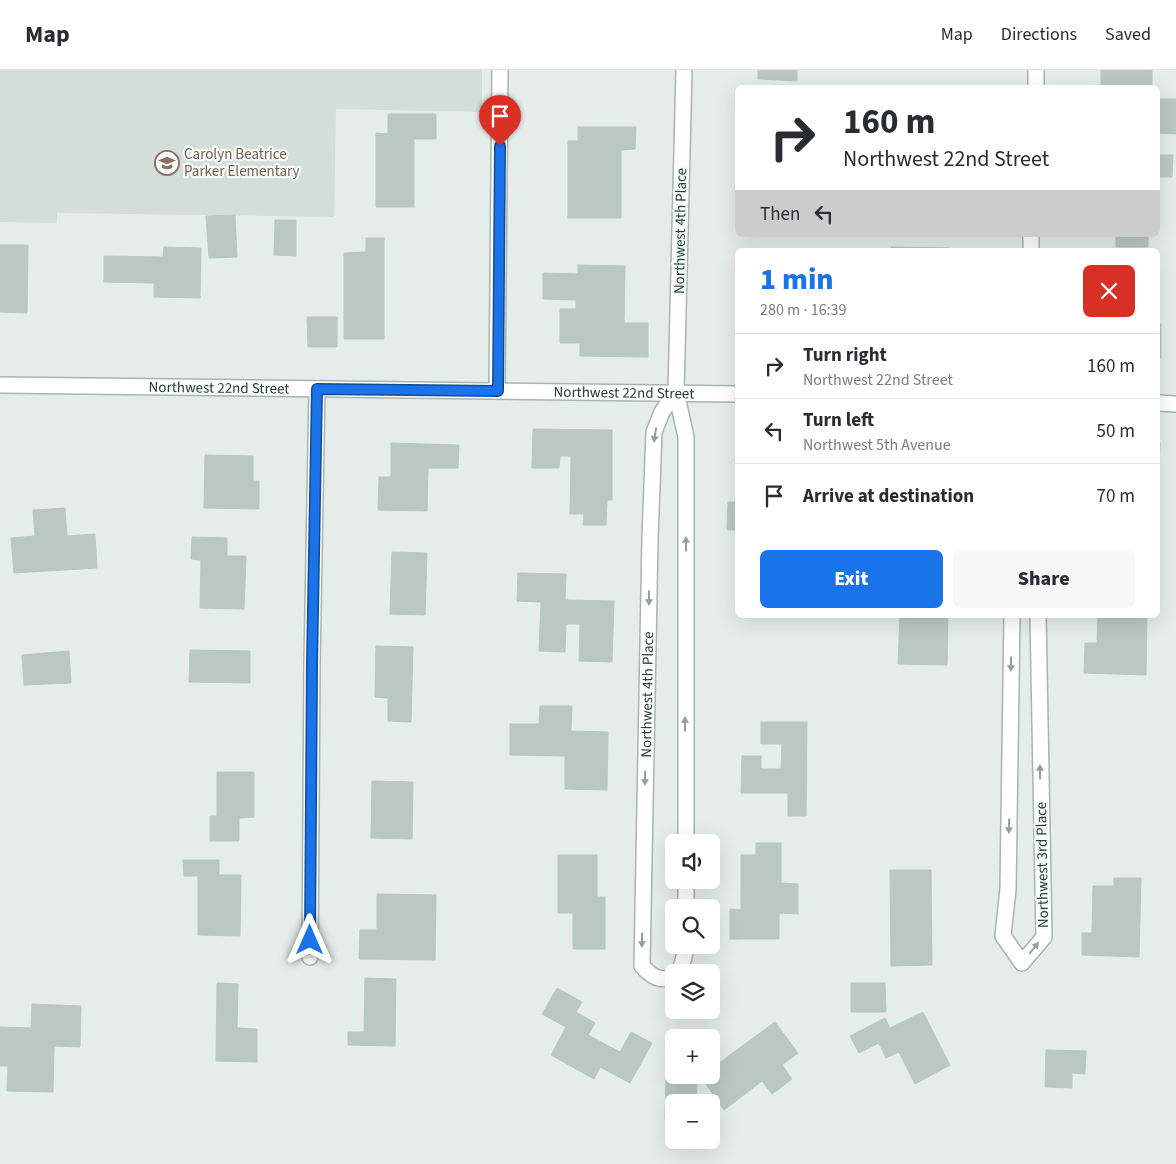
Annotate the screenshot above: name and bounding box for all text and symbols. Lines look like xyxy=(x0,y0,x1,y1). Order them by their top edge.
text: Map xyxy=(25,17,70,52)
text: Map xyxy=(941,22,973,47)
text: Directions xyxy=(1001,22,1077,47)
text: Saved xyxy=(1105,22,1151,47)
pin xyxy=(479,95,521,146)
text: 160 m xyxy=(843,97,935,147)
icon: arrive xyxy=(486,102,514,130)
icon: right xyxy=(760,105,825,170)
text: Northwest 22nd Street xyxy=(843,143,1049,175)
place label: Carolyn Beatrice Parker Elementary xyxy=(184,144,300,182)
school or university icon: Carolyn Beatrice Parker Elementary xyxy=(154,150,180,176)
street label: Northwest 4th Place xyxy=(669,168,692,294)
icon: left xyxy=(810,200,838,228)
text: Then xyxy=(760,201,800,228)
text: 1 min xyxy=(760,258,834,301)
button: close xyxy=(1083,265,1135,317)
text: 280 m · 16:39 xyxy=(760,299,847,321)
text: Turn right xyxy=(803,342,887,369)
icon: right xyxy=(760,352,788,380)
text: 160 m xyxy=(1087,353,1135,380)
text: Northwest 22nd Street xyxy=(803,369,953,391)
street label: Northwest 22nd Street xyxy=(148,377,289,400)
street label: Northwest 22nd Street xyxy=(553,382,694,404)
text: Turn left xyxy=(803,407,874,434)
icon: left xyxy=(760,417,788,445)
text: 50 m xyxy=(1097,418,1135,445)
one-way arrow xyxy=(650,428,658,444)
text: Northwest 5th Avenue xyxy=(803,434,951,456)
icon: arrive xyxy=(760,482,788,510)
text: Arrive at destination xyxy=(803,483,974,510)
text: 70 m xyxy=(1097,483,1135,510)
one-way arrow xyxy=(682,536,690,552)
button: Exit xyxy=(760,550,943,608)
button: Share xyxy=(953,550,1135,608)
one-way arrow xyxy=(645,590,653,606)
street label: Northwest 4th Place xyxy=(636,631,659,758)
one-way arrow xyxy=(1007,656,1015,672)
one-way arrow xyxy=(681,716,689,732)
one-way arrow xyxy=(1036,763,1044,779)
one-way arrow xyxy=(641,770,649,786)
street label: Northwest 3rd Place xyxy=(1031,802,1054,928)
one-way arrow xyxy=(1005,818,1013,834)
map controls xyxy=(665,834,720,1149)
button: sound xyxy=(665,834,720,889)
button: search xyxy=(665,899,720,954)
position arrow xyxy=(283,913,335,965)
one-way arrow xyxy=(638,932,646,948)
one-way arrow xyxy=(1029,942,1040,955)
button: layers xyxy=(665,964,720,1019)
button: + xyxy=(665,1029,720,1084)
button: − xyxy=(665,1094,720,1149)

